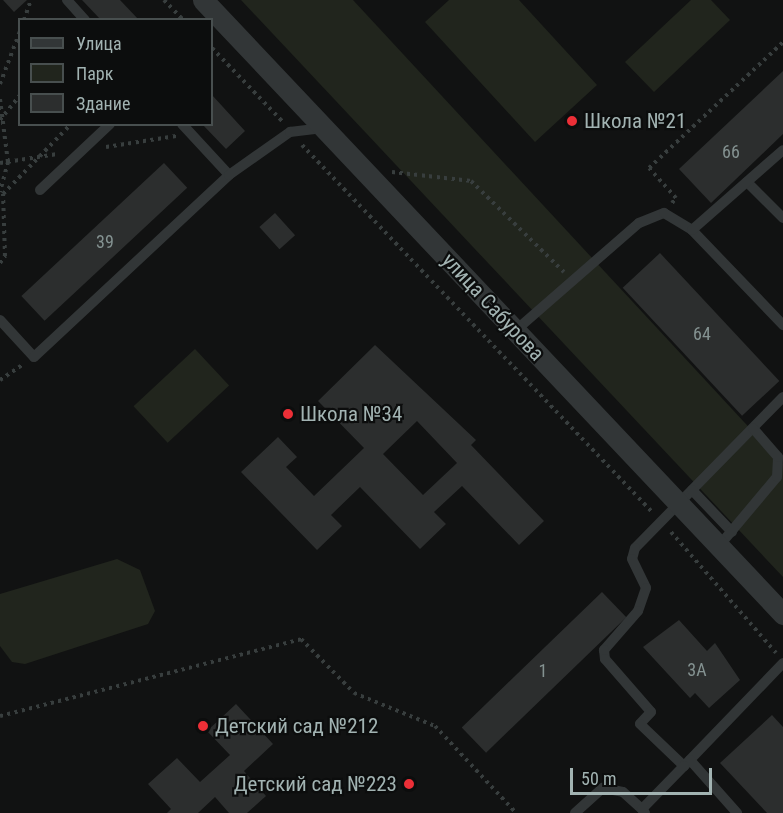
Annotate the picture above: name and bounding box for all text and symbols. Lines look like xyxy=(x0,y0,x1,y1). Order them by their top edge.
legend xyxy=(18,18,213,126)
text: Улица xyxy=(76,33,122,54)
text: Парк xyxy=(76,63,113,84)
text: Здание xyxy=(76,93,130,114)
place label: Школа №21 xyxy=(584,108,686,134)
marker: Школа №21 xyxy=(565,114,579,128)
house number: 66 xyxy=(722,141,740,163)
house number: 39 xyxy=(96,231,114,253)
street label: улица Сабурова xyxy=(437,248,549,366)
house number: 64 xyxy=(693,323,711,345)
place label: Школа №34 xyxy=(300,401,402,427)
marker: Школа №34 xyxy=(281,407,295,421)
house number: 3А xyxy=(687,659,707,681)
house number: 1 xyxy=(539,660,547,682)
place label: Детский сад №212 xyxy=(215,713,378,739)
marker: Детский сад №212 xyxy=(196,719,210,733)
scale bar xyxy=(573,756,716,794)
text: 50 m xyxy=(581,768,616,789)
place label: Детский сад №223 xyxy=(234,771,397,797)
marker: Детский сад №223 xyxy=(402,777,416,791)

